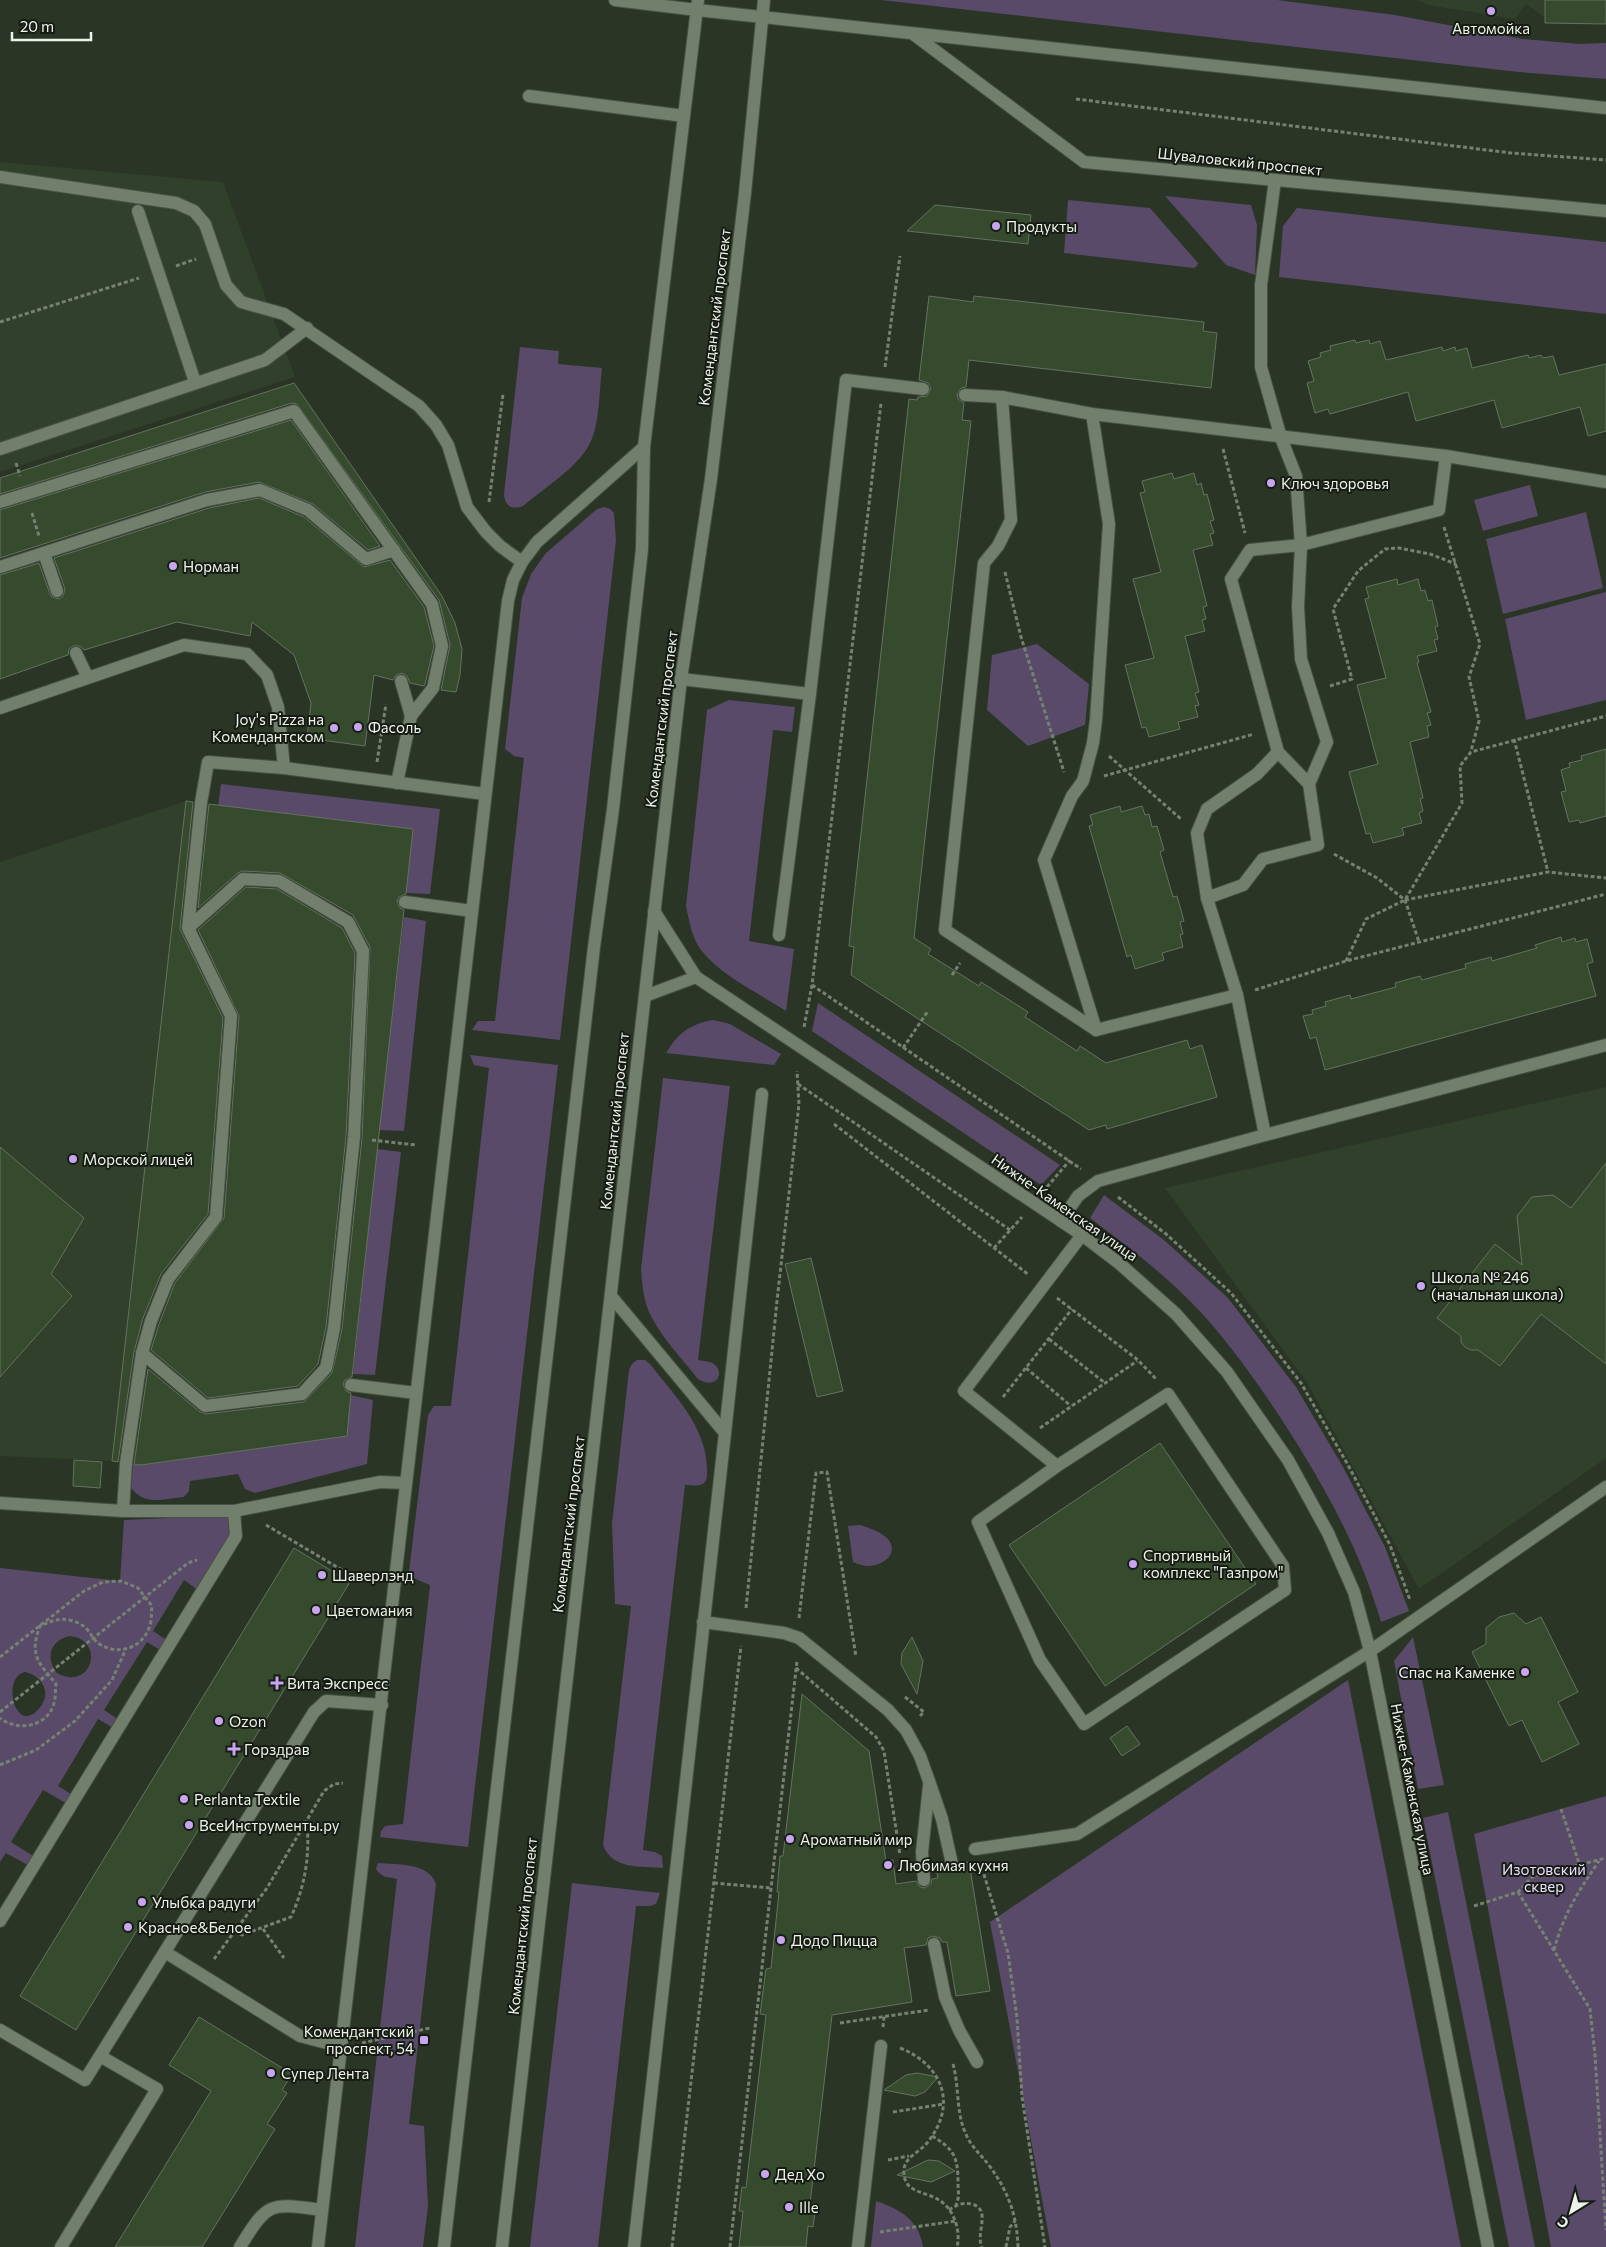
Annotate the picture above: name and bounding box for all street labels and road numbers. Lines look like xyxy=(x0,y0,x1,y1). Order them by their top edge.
street label: Шуваловский проспект xyxy=(1157,143,1323,179)
street label: Комендантский проспект xyxy=(694,227,734,407)
street label: Комендантский проспект xyxy=(641,629,681,809)
street label: Комендантский проспект xyxy=(596,1031,632,1211)
street label: Нижне-Каменская улица xyxy=(988,1150,1142,1264)
street label: Комендантский проспект xyxy=(548,1434,588,1614)
street label: Нижне-Каменская улица xyxy=(1388,1702,1438,1876)
street label: Комендантский проспект xyxy=(504,1836,540,2016)

